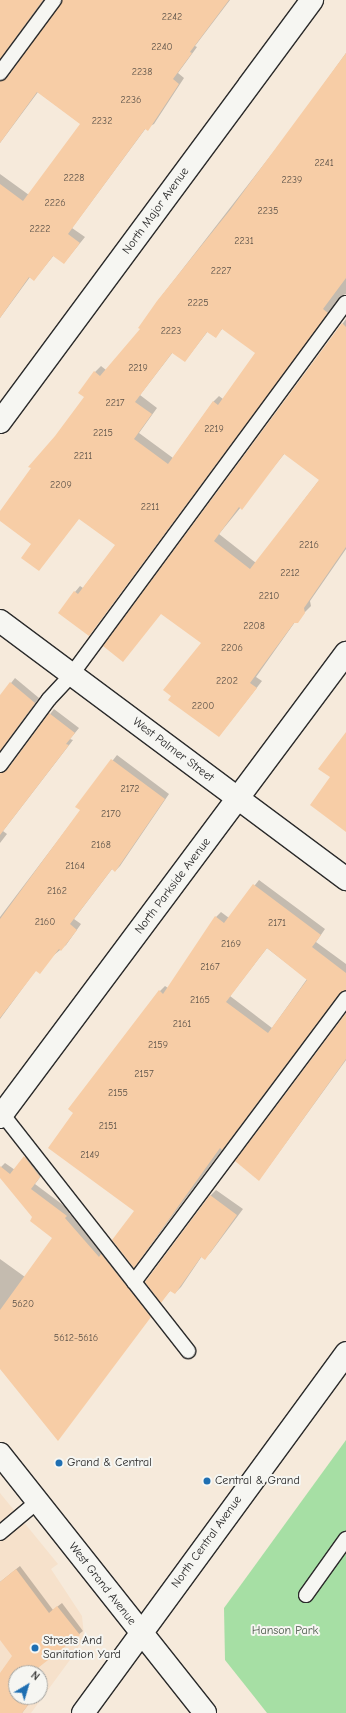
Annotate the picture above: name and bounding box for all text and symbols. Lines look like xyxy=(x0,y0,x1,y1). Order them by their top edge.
house number: 2242 xyxy=(162,12,182,24)
house number: 2240 xyxy=(151,42,173,54)
house number: 2238 xyxy=(132,67,152,79)
house number: 2236 xyxy=(121,95,141,107)
house number: 2232 xyxy=(92,116,112,128)
house number: 2241 xyxy=(314,158,334,170)
street label: North Major Avenue xyxy=(120,165,192,257)
house number: 2228 xyxy=(64,173,84,185)
house number: 2239 xyxy=(282,175,302,187)
house number: 2226 xyxy=(44,198,66,210)
house number: 2235 xyxy=(258,206,278,218)
house number: 2222 xyxy=(30,224,50,236)
house number: 2231 xyxy=(234,236,254,248)
house number: 2227 xyxy=(211,266,231,278)
house number: 2225 xyxy=(187,298,209,310)
house number: 2223 xyxy=(161,326,181,338)
house number: 2219 xyxy=(128,363,148,375)
house number: 2217 xyxy=(105,398,125,410)
house number: 2219 xyxy=(204,424,224,436)
house number: 2215 xyxy=(93,428,113,440)
house number: 2211 xyxy=(74,451,92,463)
house number: 2209 xyxy=(50,480,72,492)
house number: 2211 xyxy=(141,502,159,514)
house number: 2216 xyxy=(299,540,319,552)
house number: 2212 xyxy=(280,568,300,580)
house number: 2210 xyxy=(259,591,279,603)
house number: 2208 xyxy=(243,621,265,633)
house number: 2206 xyxy=(221,643,243,655)
house number: 2202 xyxy=(216,676,238,688)
house number: 2200 xyxy=(192,701,214,713)
street label: West Palmer Street xyxy=(130,715,216,785)
house number: 2172 xyxy=(120,784,140,796)
house number: 2170 xyxy=(101,809,121,821)
street label: North Parkside Avenue xyxy=(132,835,214,937)
house number: 2168 xyxy=(91,840,111,852)
house number: 2164 xyxy=(65,861,85,873)
house number: 2162 xyxy=(47,886,67,898)
house number: 2160 xyxy=(35,917,55,929)
house number: 2171 xyxy=(268,918,286,930)
house number: 2169 xyxy=(221,939,241,951)
house number: 2167 xyxy=(200,962,220,974)
house number: 2165 xyxy=(190,995,210,1007)
house number: 2161 xyxy=(173,1019,191,1031)
house number: 2159 xyxy=(148,1040,168,1052)
house number: 2157 xyxy=(134,1069,154,1081)
house number: 2155 xyxy=(108,1088,128,1100)
house number: 2151 xyxy=(99,1121,117,1133)
house number: 2149 xyxy=(80,1150,100,1162)
house number: 5620 xyxy=(12,1299,34,1311)
house number: 5612-5616 xyxy=(54,1333,98,1345)
place label: Grand & Central xyxy=(67,1456,152,1470)
marker: Grand & Central xyxy=(54,1458,64,1468)
place label: Central & Grand xyxy=(215,1474,300,1488)
marker: Central & Grand xyxy=(202,1476,212,1486)
street label: North Central Avenue xyxy=(169,1493,245,1591)
street label: West Grand Avenue xyxy=(65,1540,139,1628)
park label: Hanson Park xyxy=(252,1624,318,1638)
place label: Streets And Sanitation Yard xyxy=(43,1634,121,1662)
marker: Streets And Sanitation Yard xyxy=(30,1643,40,1653)
north arrow xyxy=(8,1665,48,1705)
text: N xyxy=(28,1669,42,1683)

